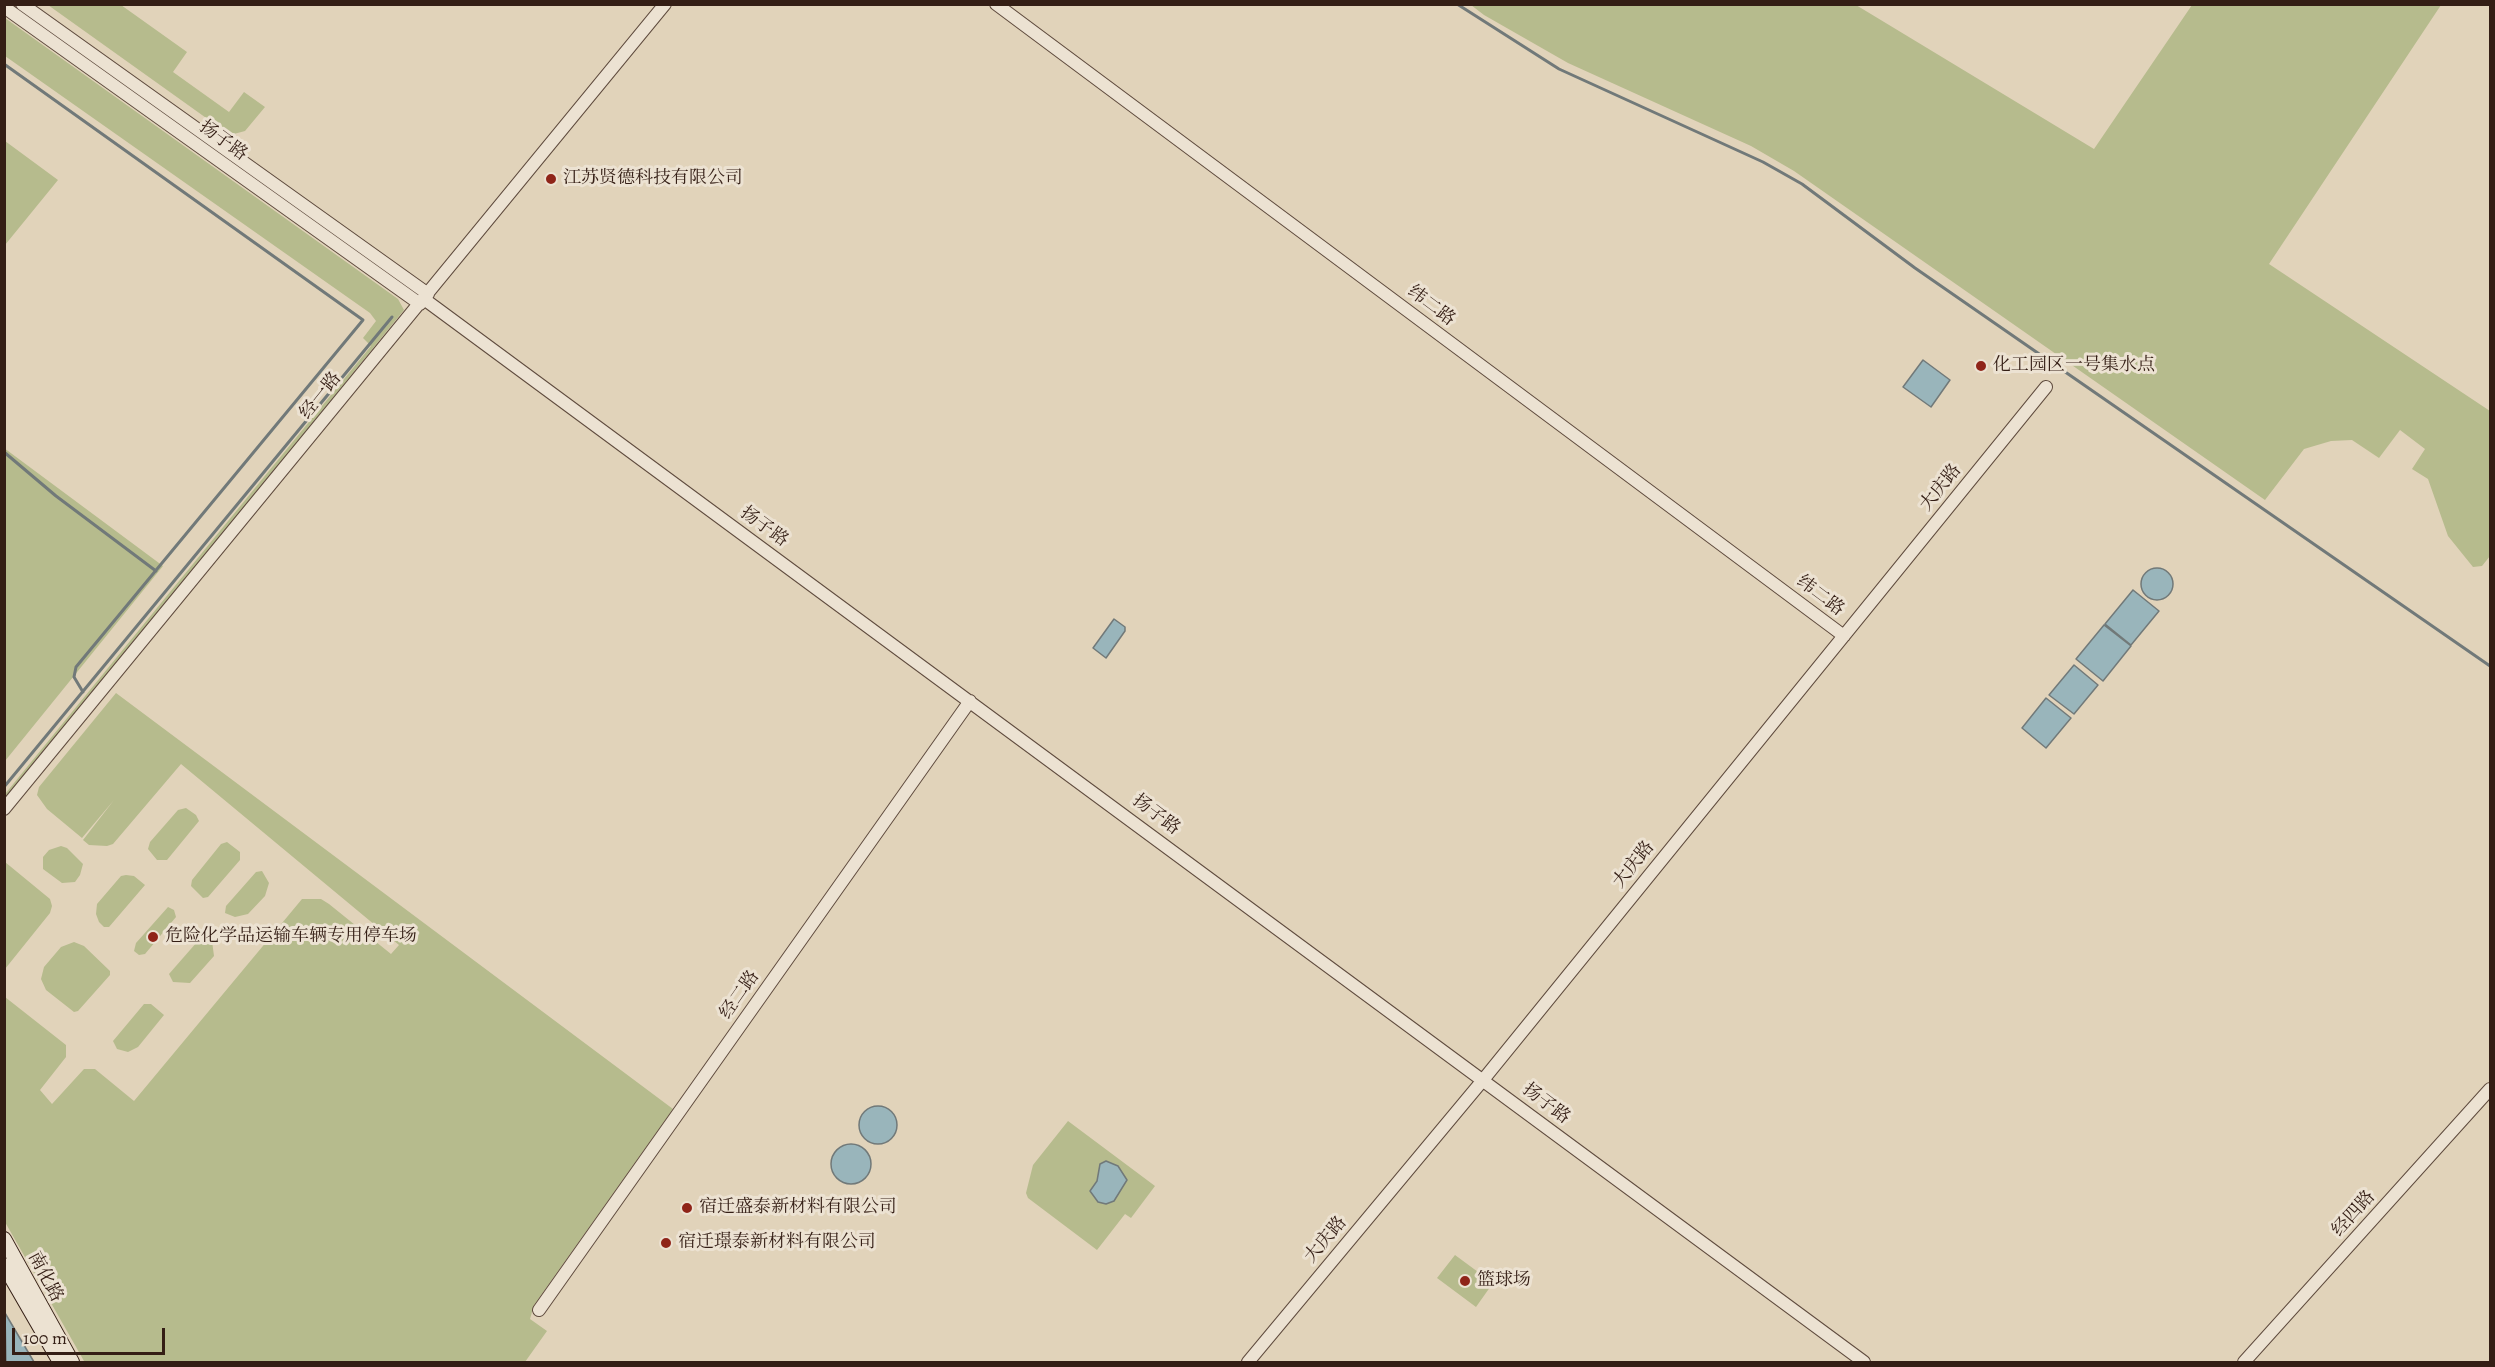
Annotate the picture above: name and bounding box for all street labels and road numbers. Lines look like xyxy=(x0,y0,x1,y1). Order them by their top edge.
street label: 扬子路 xyxy=(195,116,251,166)
street label: 纬二路 xyxy=(1403,281,1459,331)
street label: 经一路 xyxy=(296,368,346,424)
street label: 大庆路 xyxy=(1916,460,1966,516)
street label: 扬子路 xyxy=(736,502,792,552)
street label: 纬二路 xyxy=(1792,571,1848,621)
street label: 扬子路 xyxy=(1128,790,1184,840)
street label: 大庆路 xyxy=(1609,837,1659,893)
street label: 经二路 xyxy=(716,967,764,1023)
street label: 扬子路 xyxy=(1518,1079,1574,1129)
street label: 经四路 xyxy=(2328,1187,2380,1241)
street label: 大庆路 xyxy=(1300,1212,1352,1268)
street label: 南化路 xyxy=(23,1248,67,1306)

